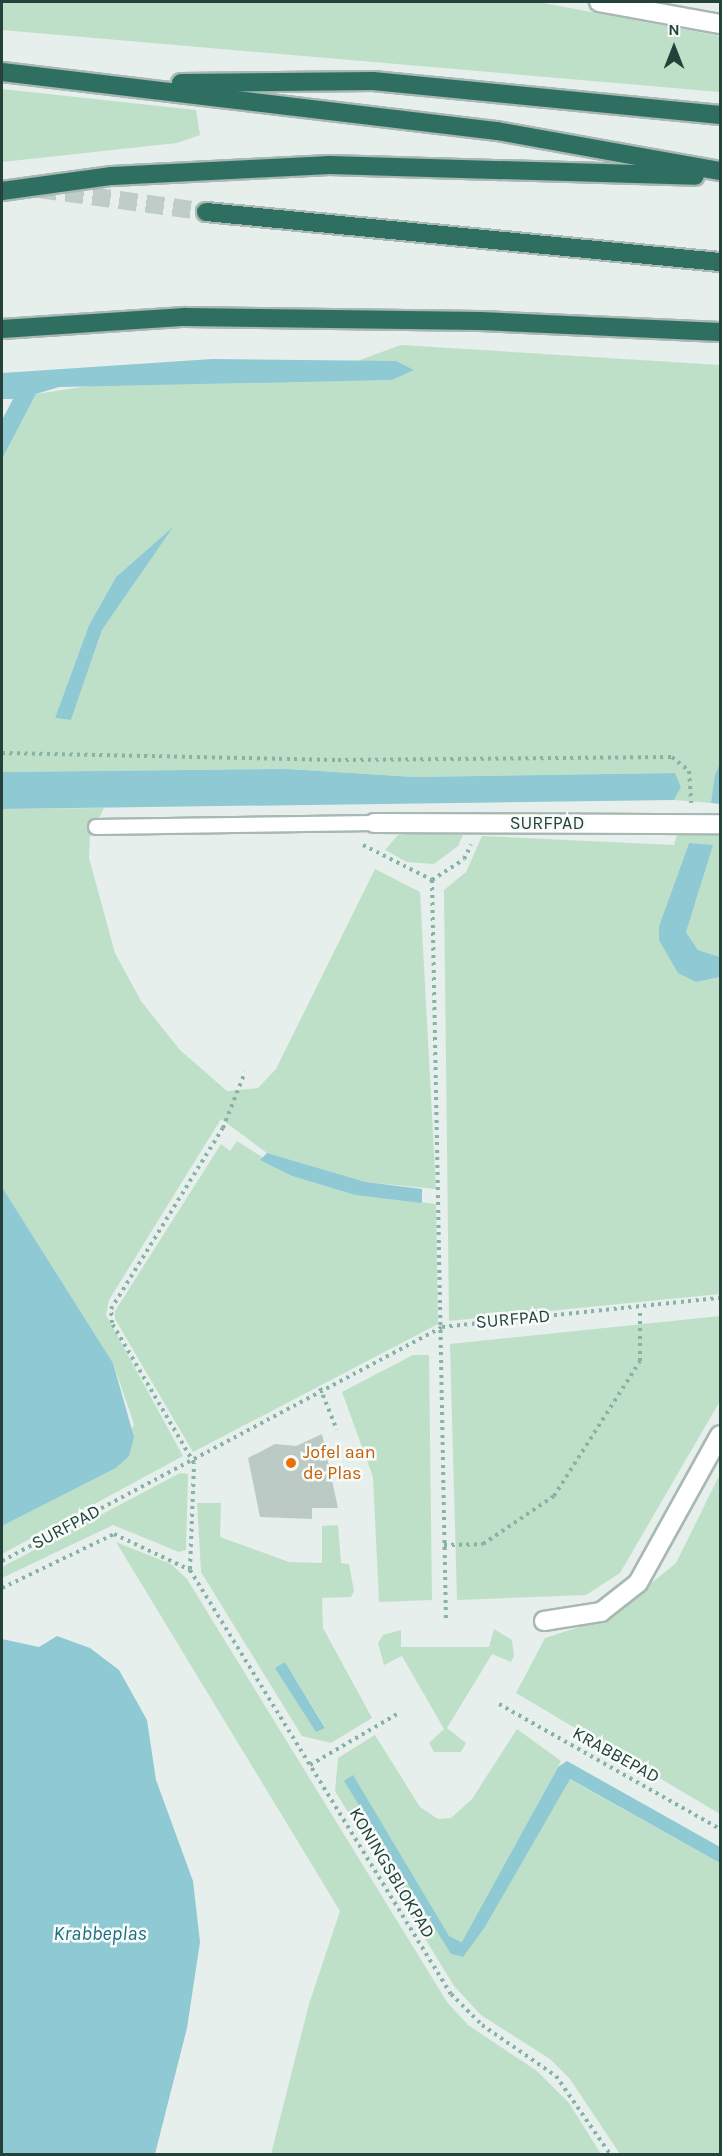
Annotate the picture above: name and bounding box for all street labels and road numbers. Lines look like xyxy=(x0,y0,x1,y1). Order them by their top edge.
street label: SURFPAD xyxy=(510,812,584,834)
street label: SURFPAD xyxy=(475,1305,551,1333)
street label: SURFPAD xyxy=(28,1500,104,1554)
street label: KRABBEPAD xyxy=(569,1722,663,1788)
street label: KONINGSBLOKPAD xyxy=(345,1804,439,1942)

